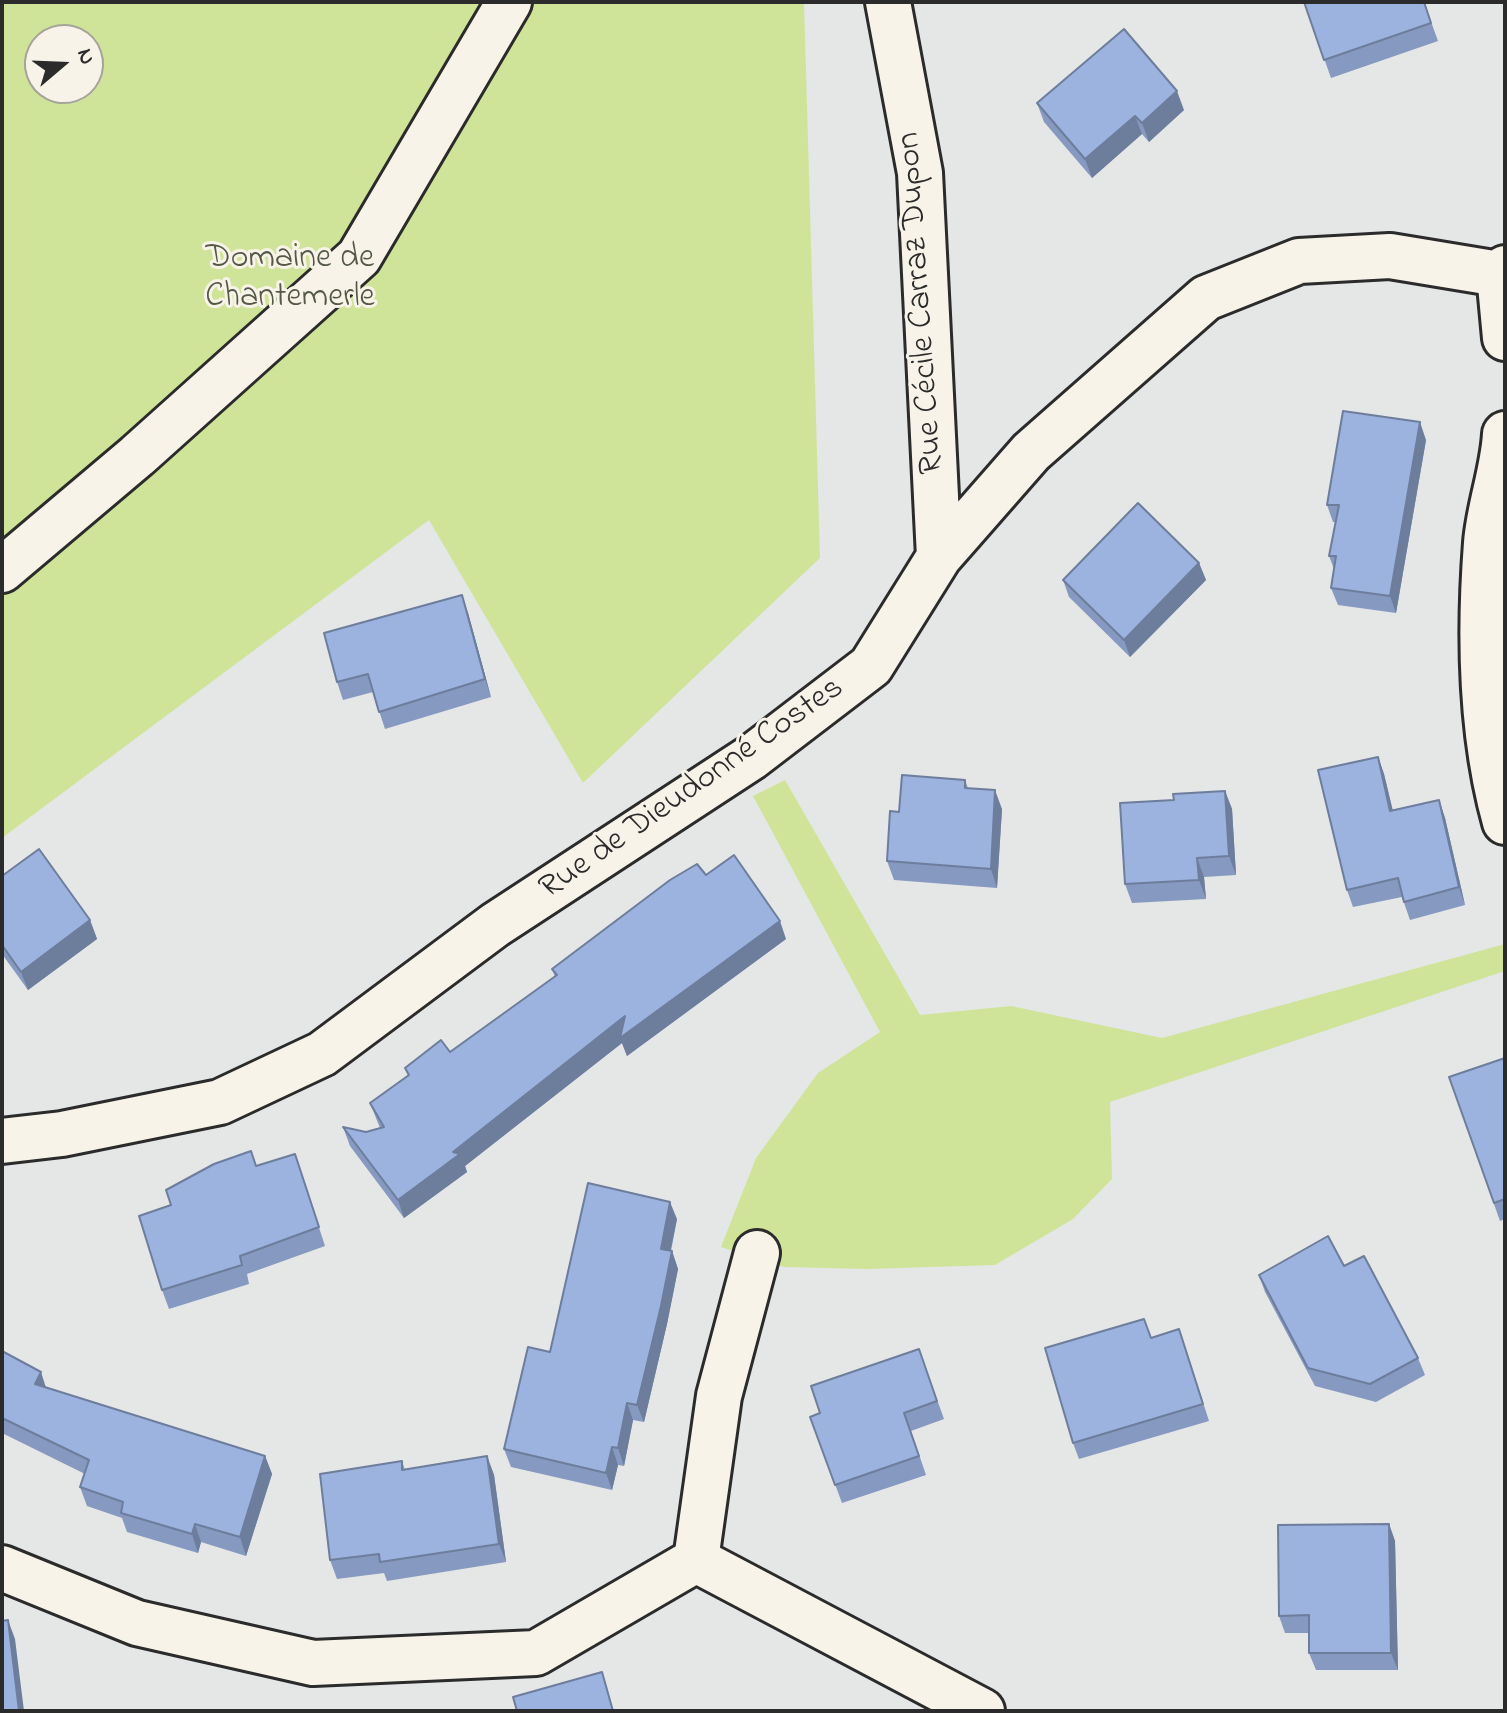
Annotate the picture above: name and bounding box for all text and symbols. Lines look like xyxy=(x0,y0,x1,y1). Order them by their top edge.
north arrow xyxy=(24,24,104,104)
text: N xyxy=(67,45,102,69)
street label: Rue Cécile Carraz Dupon xyxy=(891,131,955,475)
park label: Domaine de Chantemerle xyxy=(205,240,375,320)
street label: Rue de Dieudonné Costes xyxy=(533,669,853,911)

